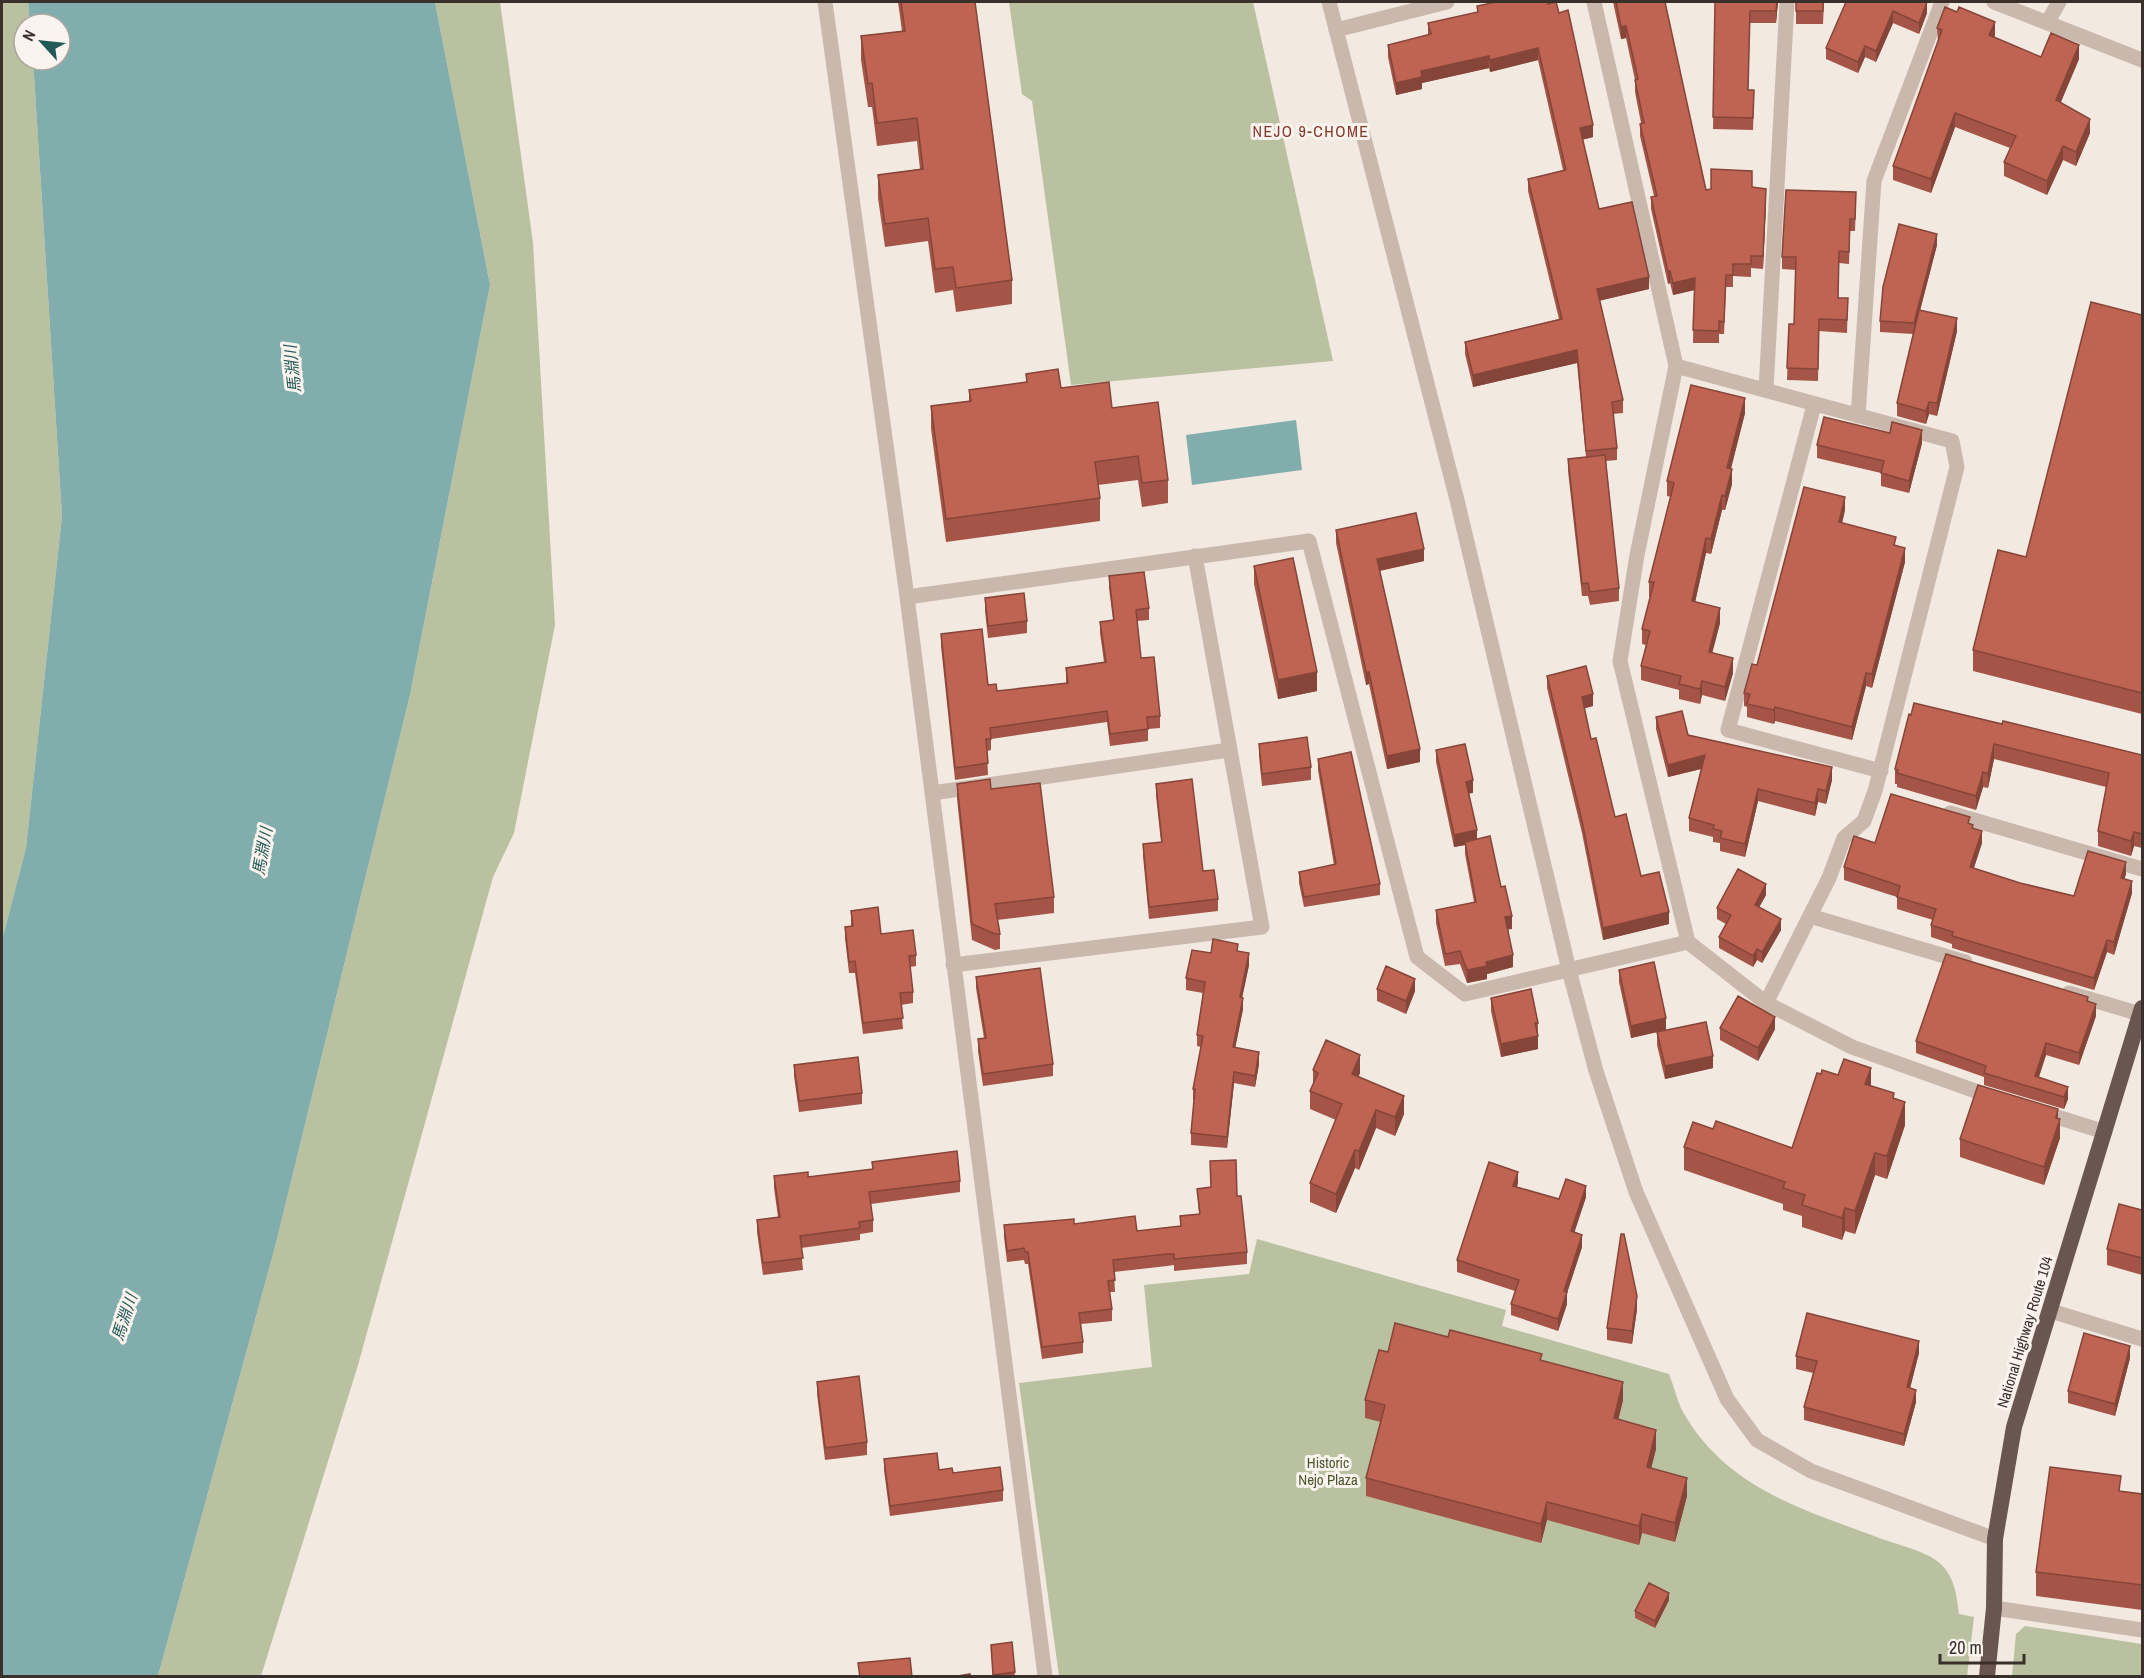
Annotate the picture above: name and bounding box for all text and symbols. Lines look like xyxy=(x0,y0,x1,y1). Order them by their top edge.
north arrow xyxy=(12,12,72,72)
text: N xyxy=(17,26,41,44)
district label: NEJO 9-CHOME xyxy=(1252,120,1370,142)
water label: 馬淵川 xyxy=(278,342,305,394)
water label: 馬淵川 xyxy=(247,823,277,877)
street label: National Highway Route 104 xyxy=(1991,1253,2058,1410)
water label: 馬淵川 xyxy=(106,1289,142,1343)
park label: Historic Nejo Plaza xyxy=(1298,1452,1358,1490)
scale bar xyxy=(1940,1627,2024,1665)
text: 20 m xyxy=(1949,1635,1982,1660)

